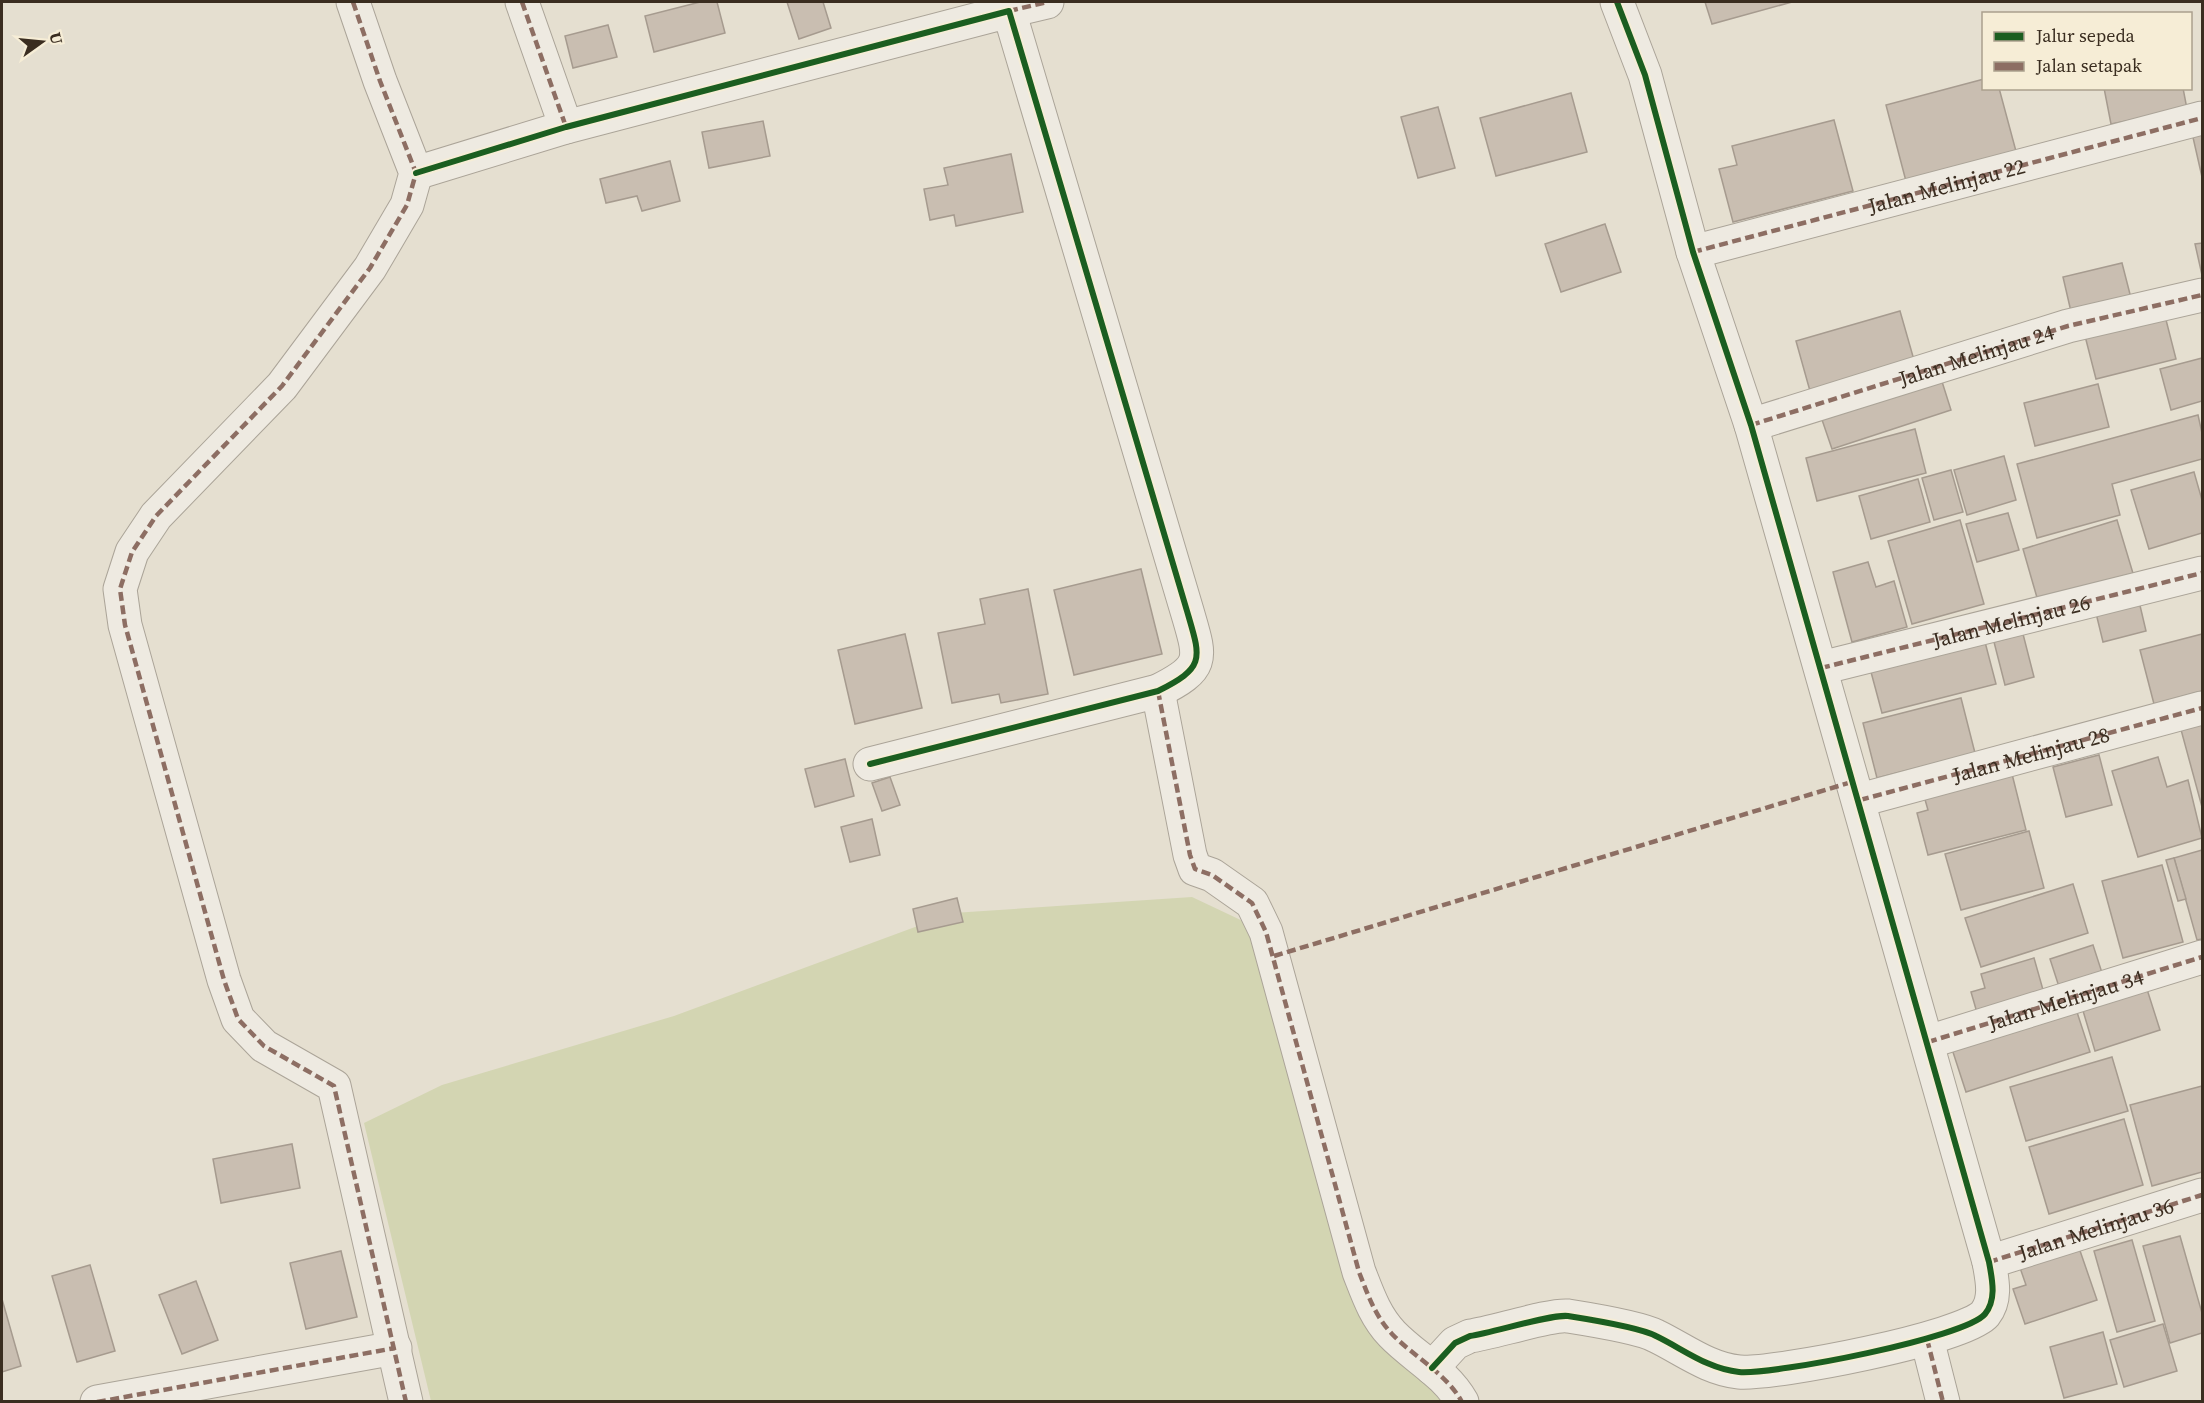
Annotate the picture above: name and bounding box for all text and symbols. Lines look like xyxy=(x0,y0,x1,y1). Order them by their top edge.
north arrow xyxy=(12,12,72,72)
legend xyxy=(1982,12,2192,90)
text: Jalur sepeda xyxy=(2035,23,2135,48)
text: U xyxy=(44,30,69,47)
text: Jalan setapak xyxy=(2035,53,2142,78)
street label: Jalan Melinjau 22 xyxy=(1864,151,2028,220)
street label: Jalan Melinjau 24 xyxy=(1894,317,2058,393)
street label: Jalan Melinjau 26 xyxy=(1928,587,2093,654)
street label: Jalan Melinjau 28 xyxy=(1948,719,2113,789)
street label: Jalan Melinjau 34 xyxy=(1983,961,2147,1037)
street label: Jalan Melinjau 36 xyxy=(2014,1190,2177,1267)

